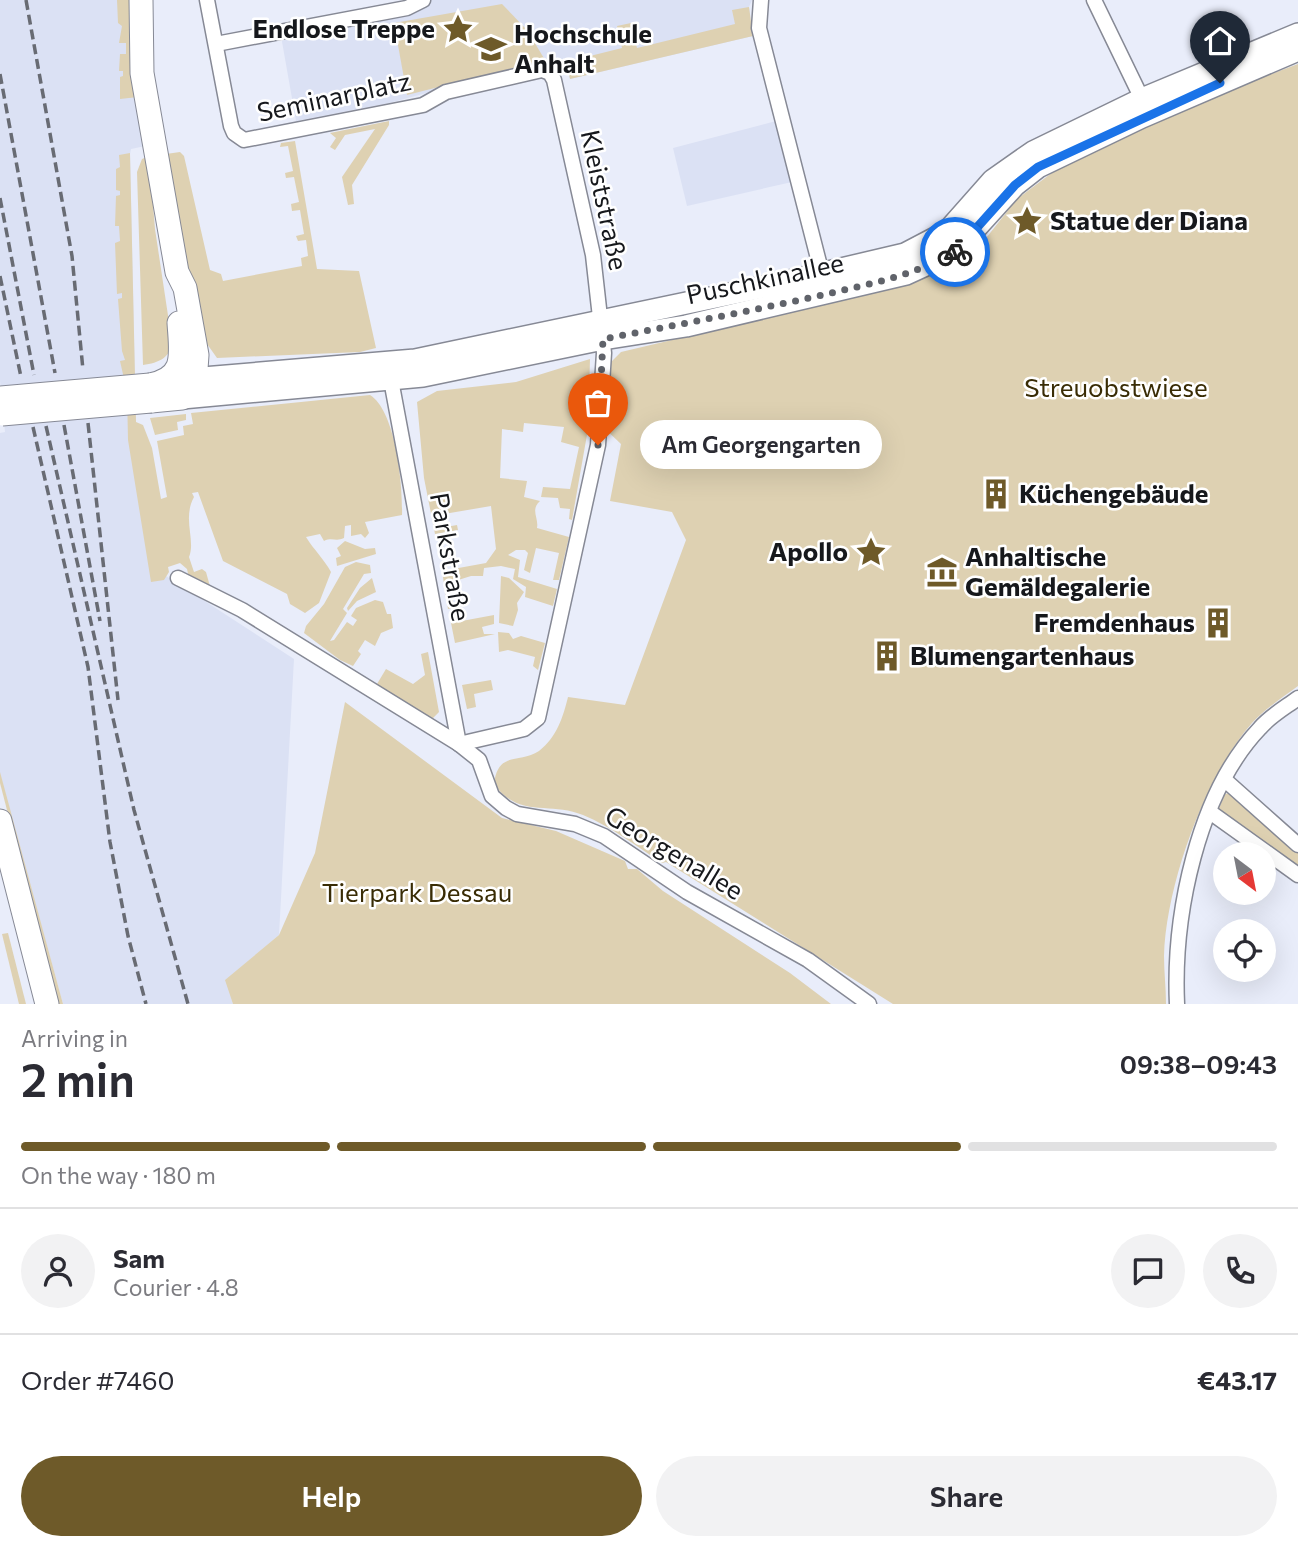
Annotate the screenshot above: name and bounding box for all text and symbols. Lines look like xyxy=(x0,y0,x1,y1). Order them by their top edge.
pin xyxy=(1190,11,1250,83)
place label: Endlose Treppe xyxy=(252,12,435,43)
place icon: Endlose Treppe xyxy=(441,12,475,46)
place label: Hochschule Anhalt xyxy=(514,17,652,78)
icon: home xyxy=(1201,22,1239,60)
school or university icon: Hochschule Anhalt xyxy=(474,32,508,66)
street label: Seminarplatz xyxy=(254,64,413,127)
street label: Kleiststraße xyxy=(575,127,635,273)
place icon: Statue der Diana xyxy=(1010,204,1044,238)
place label: Statue der Diana xyxy=(1050,204,1248,235)
courier xyxy=(920,217,990,287)
icon: bike xyxy=(936,233,974,271)
street label: Puschkinallee xyxy=(683,246,846,309)
park label: Streuobstwiese xyxy=(1024,371,1208,402)
pin xyxy=(568,373,628,445)
icon: bag xyxy=(579,384,617,422)
callout: Am Georgengarten xyxy=(640,420,882,470)
text: Am Georgengarten xyxy=(661,430,861,458)
building icon: Küchengebäude xyxy=(979,477,1013,511)
place label: Küchengebäude xyxy=(1019,477,1208,508)
street label: Parkstraße xyxy=(425,490,478,623)
place label: Apollo xyxy=(769,535,848,566)
place icon: Apollo xyxy=(854,535,888,569)
place label: Anhaltische Gemäldegalerie xyxy=(965,540,1150,601)
museum icon: Anhaltische Gemäldegalerie xyxy=(925,555,959,589)
place label: Fremdenhaus xyxy=(1034,606,1195,637)
building icon: Fremdenhaus xyxy=(1201,606,1235,640)
building icon: Blumengartenhaus xyxy=(870,639,904,673)
place label: Blumengartenhaus xyxy=(910,639,1134,670)
street label: Georgenallee xyxy=(600,798,749,905)
north arrow xyxy=(1213,842,1276,905)
map controls xyxy=(1213,842,1276,982)
park label: Tierpark Dessau xyxy=(322,876,512,907)
button: locate xyxy=(1213,919,1276,982)
text: Arriving in xyxy=(21,1024,128,1052)
text: 09:38–09:43 xyxy=(1120,1048,1277,1079)
text: 2 min xyxy=(21,1050,135,1106)
text: On the way · 180 m xyxy=(21,1161,216,1189)
button: person xyxy=(21,1234,95,1308)
button: chat xyxy=(1111,1234,1185,1308)
button: phone xyxy=(1203,1234,1277,1308)
text: Sam xyxy=(113,1242,165,1273)
text: Courier · 4.8 xyxy=(113,1273,239,1301)
text: Order #7460 xyxy=(21,1364,175,1395)
text: €43.17 xyxy=(1197,1364,1277,1395)
button: Help xyxy=(21,1456,642,1536)
button: Share xyxy=(656,1456,1277,1536)

